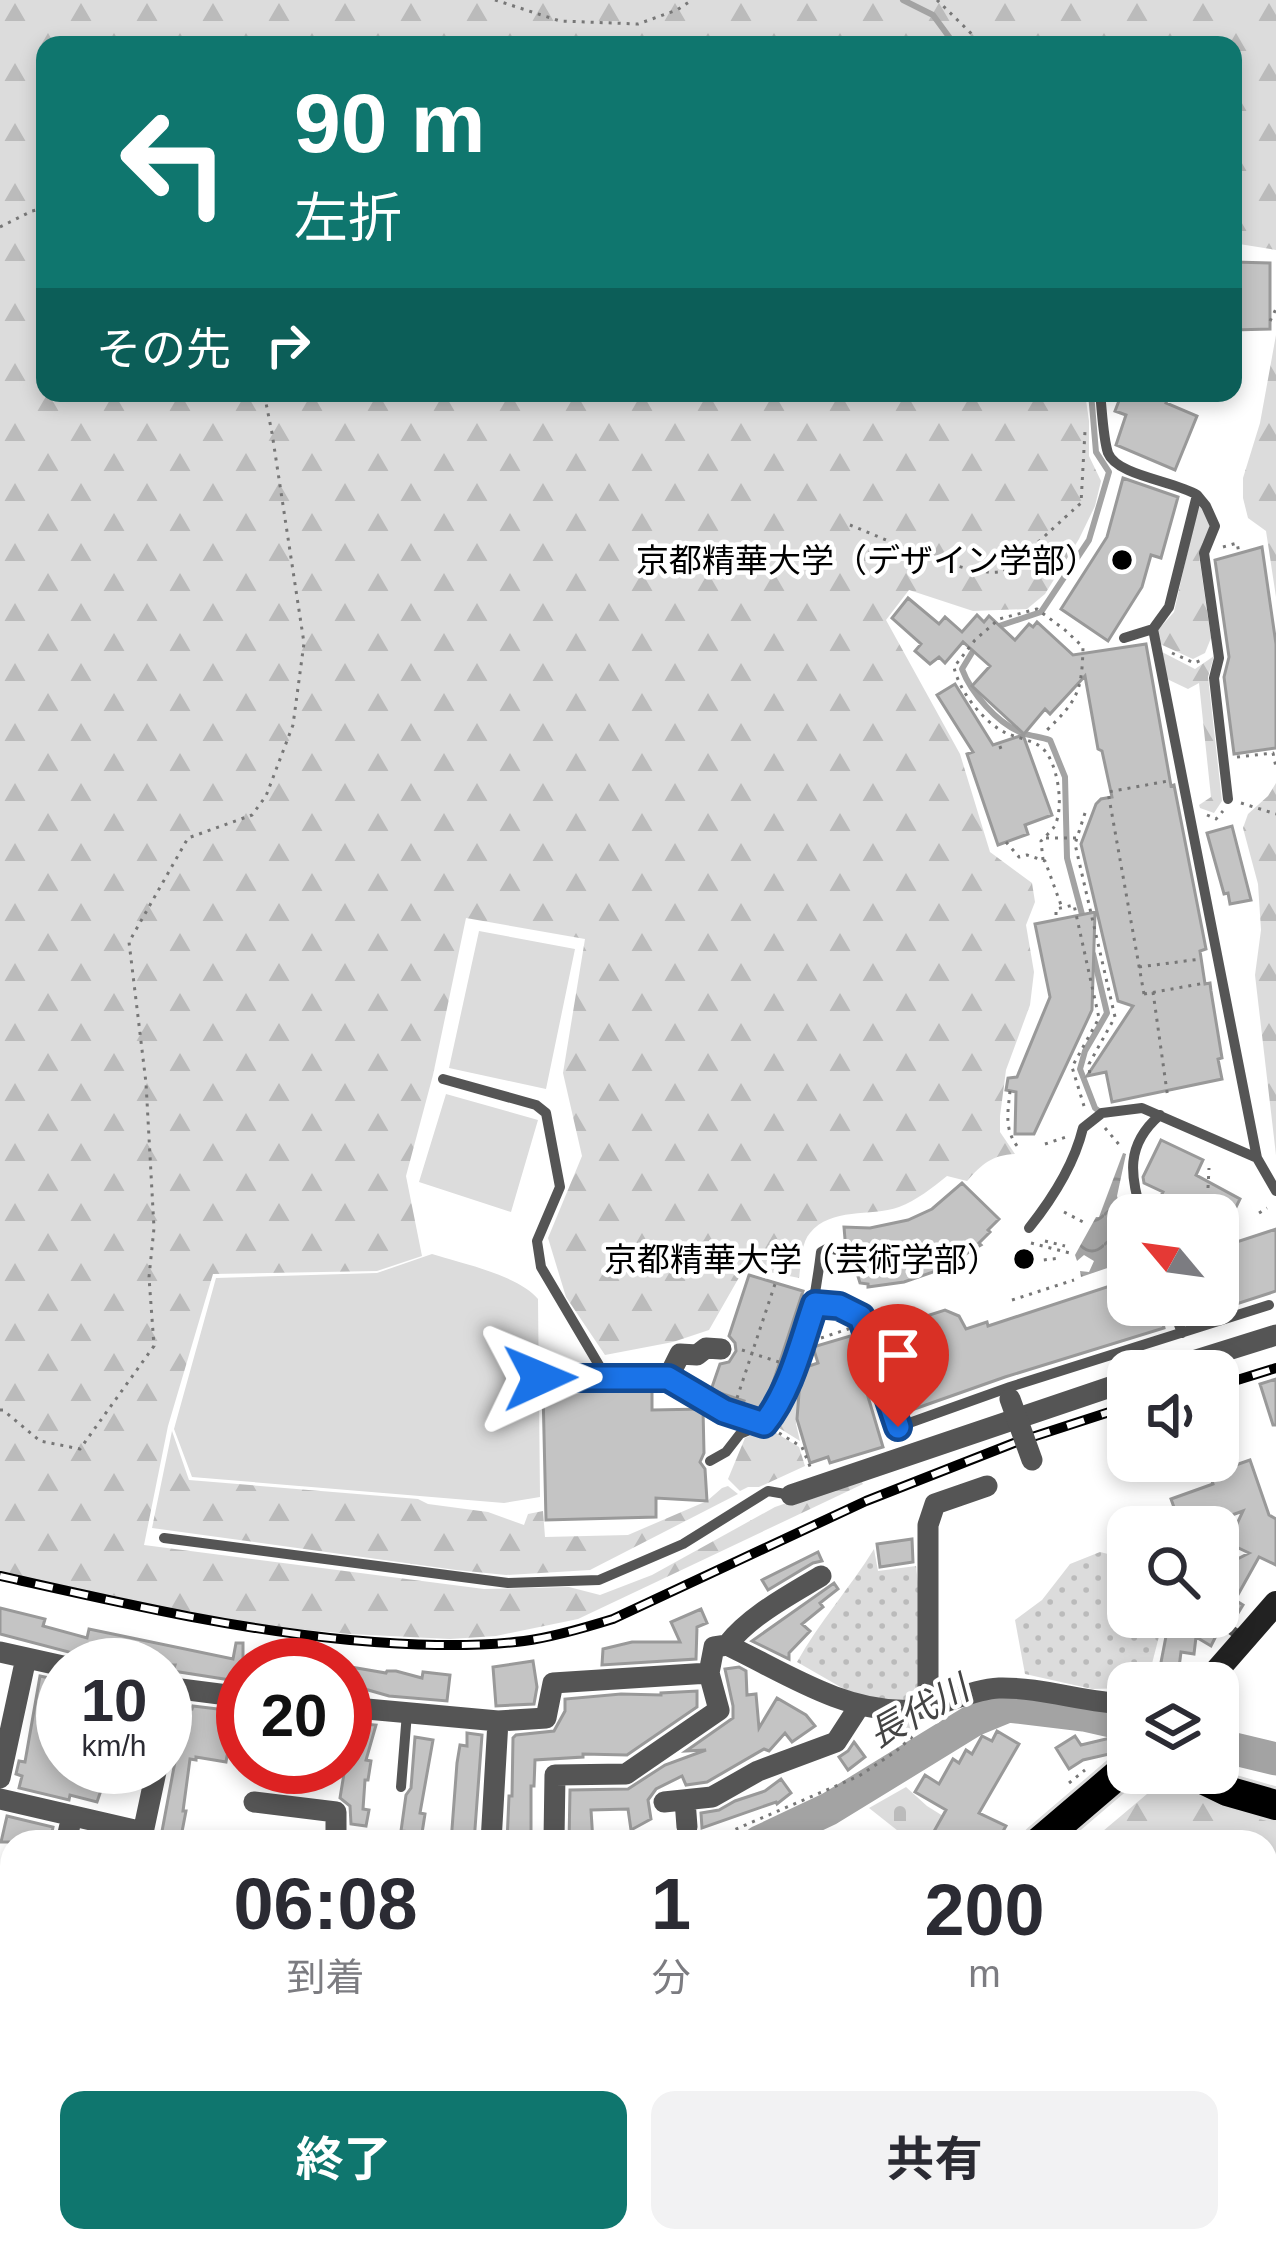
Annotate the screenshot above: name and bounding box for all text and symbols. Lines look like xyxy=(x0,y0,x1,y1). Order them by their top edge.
text: 90 m xyxy=(294,76,485,170)
icon: left xyxy=(96,84,252,240)
text: 左折 xyxy=(294,188,402,248)
icon: right xyxy=(255,312,321,378)
text: その先 xyxy=(96,324,231,375)
place label: 京都精華大学（デザイン学部） xyxy=(636,542,1098,579)
marker: 京都精華大学（デザイン学部） xyxy=(1109,547,1135,573)
north arrow xyxy=(1107,1194,1239,1326)
map controls xyxy=(1107,1194,1239,1794)
place label: 京都精華大学（芸術学部） xyxy=(604,1241,1000,1278)
marker: 京都精華大学（芸術学部） xyxy=(1011,1246,1037,1272)
pin xyxy=(847,1304,949,1427)
position arrow xyxy=(477,1315,603,1441)
icon: arrive xyxy=(865,1322,931,1388)
button: sound xyxy=(1107,1350,1239,1482)
button: search xyxy=(1107,1506,1239,1638)
speed limit sign: 20 xyxy=(216,1638,372,1794)
button: layers xyxy=(1107,1662,1239,1794)
water label: 長代川 xyxy=(861,1665,979,1756)
text: 10 xyxy=(81,1667,147,1734)
text: km/h xyxy=(81,1729,147,1762)
text: 06:08 xyxy=(233,1864,418,1944)
text: 1 xyxy=(651,1864,691,1944)
text: 200 xyxy=(924,1870,1045,1950)
text: m xyxy=(968,1952,1001,1995)
text: 到着 xyxy=(286,1956,364,1999)
text: 分 xyxy=(651,1956,691,1999)
button: 終了 xyxy=(60,2091,627,2229)
button: 共有 xyxy=(651,2091,1218,2229)

